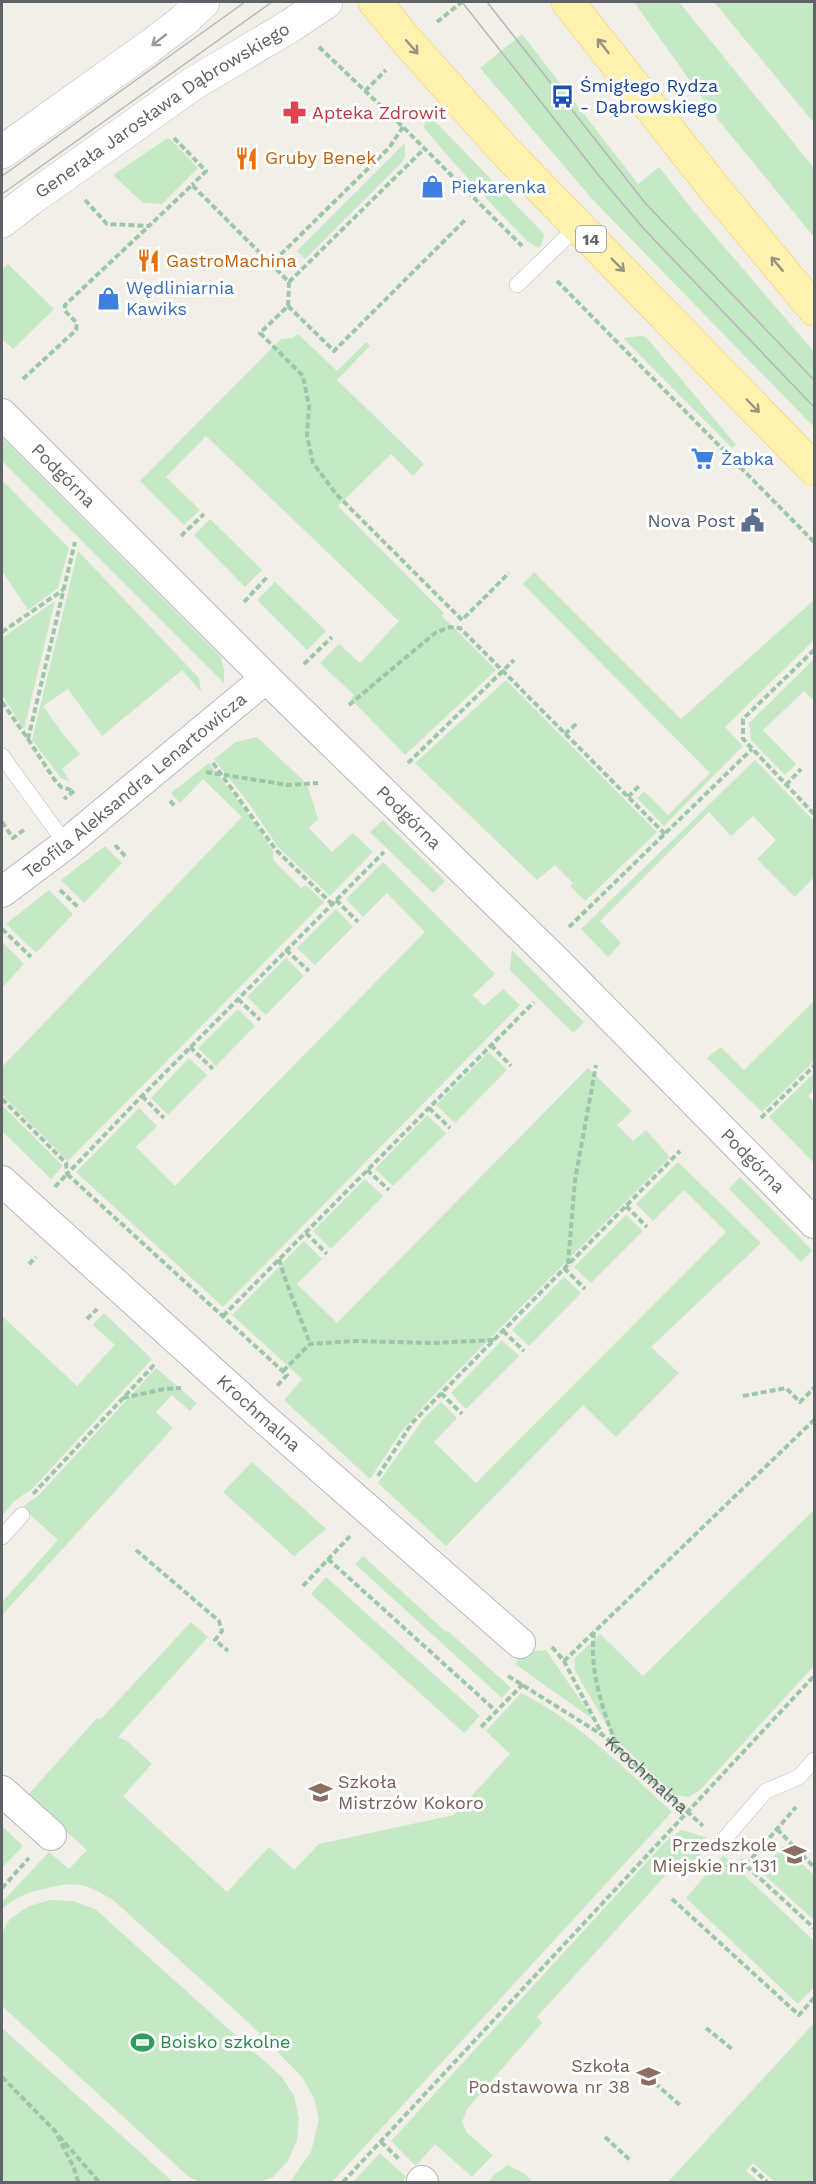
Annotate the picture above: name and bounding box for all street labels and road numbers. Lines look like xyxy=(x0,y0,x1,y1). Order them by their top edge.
street label: Generała Jarosława Dąbrowskiego xyxy=(31,18,293,202)
road number: 14 xyxy=(576,226,606,252)
street label: Podgórna xyxy=(27,439,100,512)
street label: Teofila Aleksandra Lenartowicza xyxy=(18,688,250,883)
street label: Podgórna xyxy=(373,781,446,853)
street label: Podgórna xyxy=(717,1124,789,1197)
street label: Krochmalna xyxy=(213,1370,305,1456)
street label: Krochmalna xyxy=(601,1731,693,1818)

